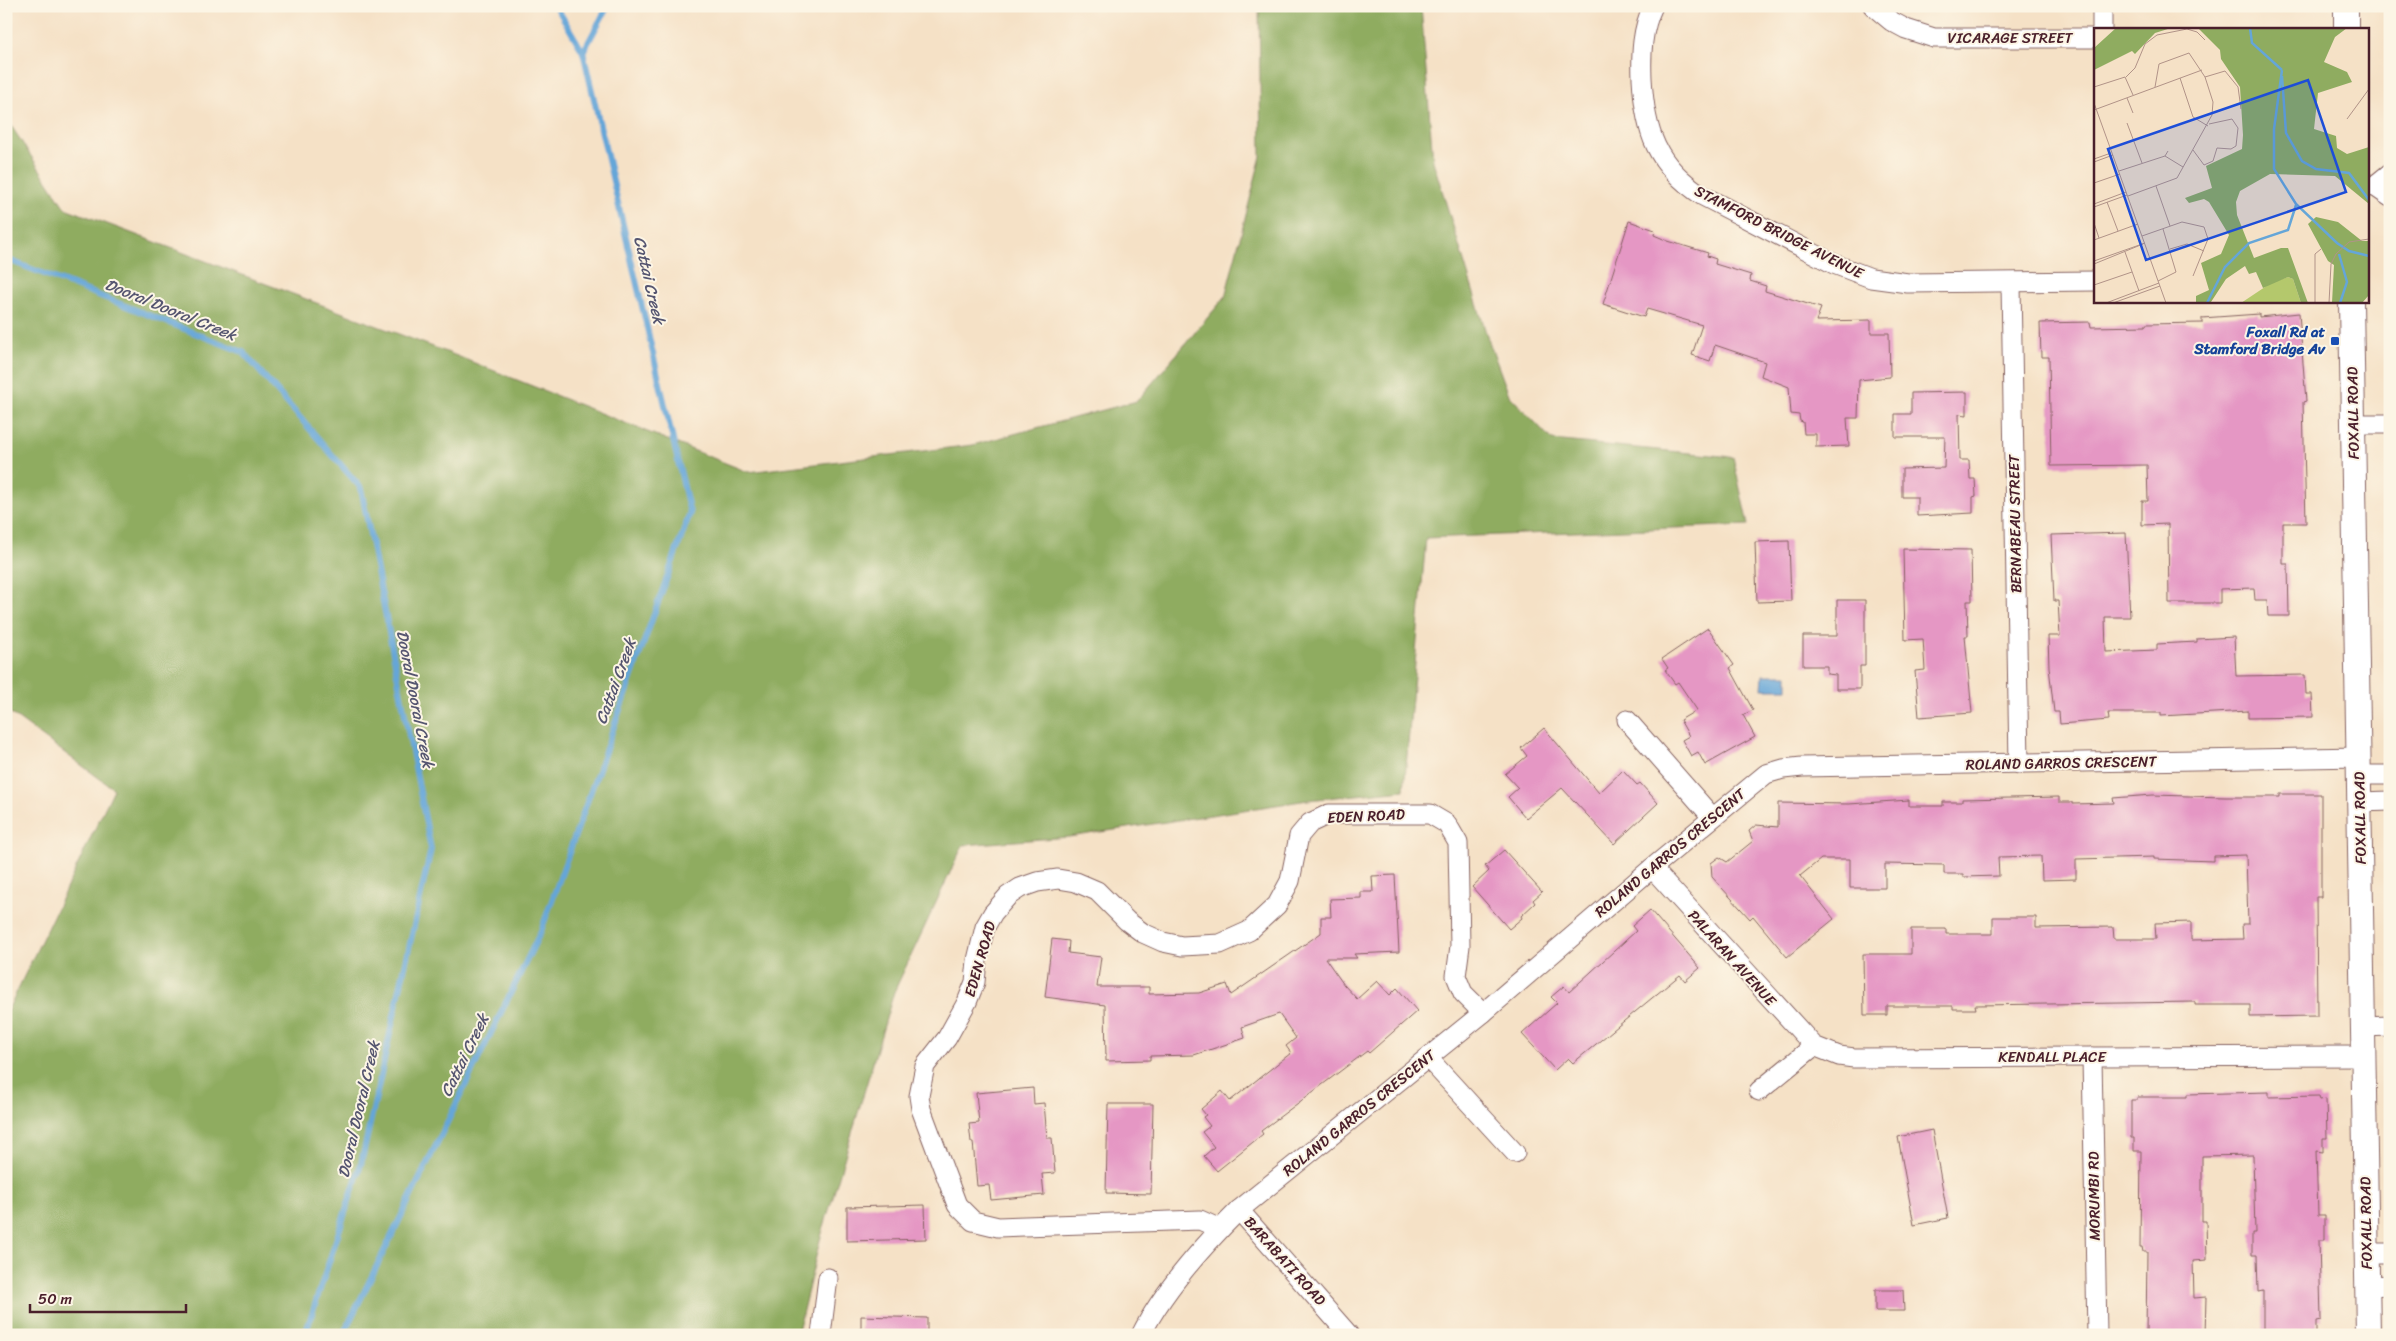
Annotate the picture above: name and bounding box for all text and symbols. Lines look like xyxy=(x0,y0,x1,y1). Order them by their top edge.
street label: VICARAGE STREET xyxy=(1948,25,2073,51)
inset map xyxy=(2094,28,2368,302)
street label: STAMFORD BRIDGE AVENUE xyxy=(1690,178,1870,287)
water label: Cattai Creek xyxy=(625,233,674,329)
water label: Dooral Dooral Creek xyxy=(101,270,242,350)
place label: Foxall Rd at Stamford Bridge Av xyxy=(2193,319,2326,362)
marker: Foxall Rd at Stamford Bridge Av xyxy=(2329,335,2341,347)
street label: FOXALL ROAD xyxy=(2339,366,2367,460)
street label: BERNABEAU STREET xyxy=(2001,454,2029,593)
water label: Dooral Dooral Creek xyxy=(388,628,443,772)
water label: Cattai Creek xyxy=(587,632,645,728)
street label: ROLAND GARROS CRESCENT xyxy=(1965,748,2158,778)
street label: FOXALL ROAD xyxy=(2346,771,2374,865)
street label: ROLAND GARROS CRESCENT xyxy=(1589,781,1752,924)
street label: EDEN ROAD xyxy=(1327,801,1405,831)
street label: PALARAN AVENUE xyxy=(1681,904,1784,1014)
street label: EDEN ROAD xyxy=(957,918,1003,1000)
water label: Cattai Creek xyxy=(432,1006,498,1102)
water label: Dooral Dooral Creek xyxy=(329,1036,389,1180)
street label: ROLAND GARROS CRESCENT xyxy=(1277,1042,1442,1183)
street label: KENDALL PLACE xyxy=(1998,1044,2107,1070)
street label: MORUMBI RD xyxy=(2080,1151,2108,1241)
street label: FOXALL ROAD xyxy=(2352,1176,2380,1270)
street label: BARABATI ROAD xyxy=(1237,1210,1333,1312)
scale bar xyxy=(30,1281,186,1313)
text: 50 m xyxy=(38,1286,73,1312)

